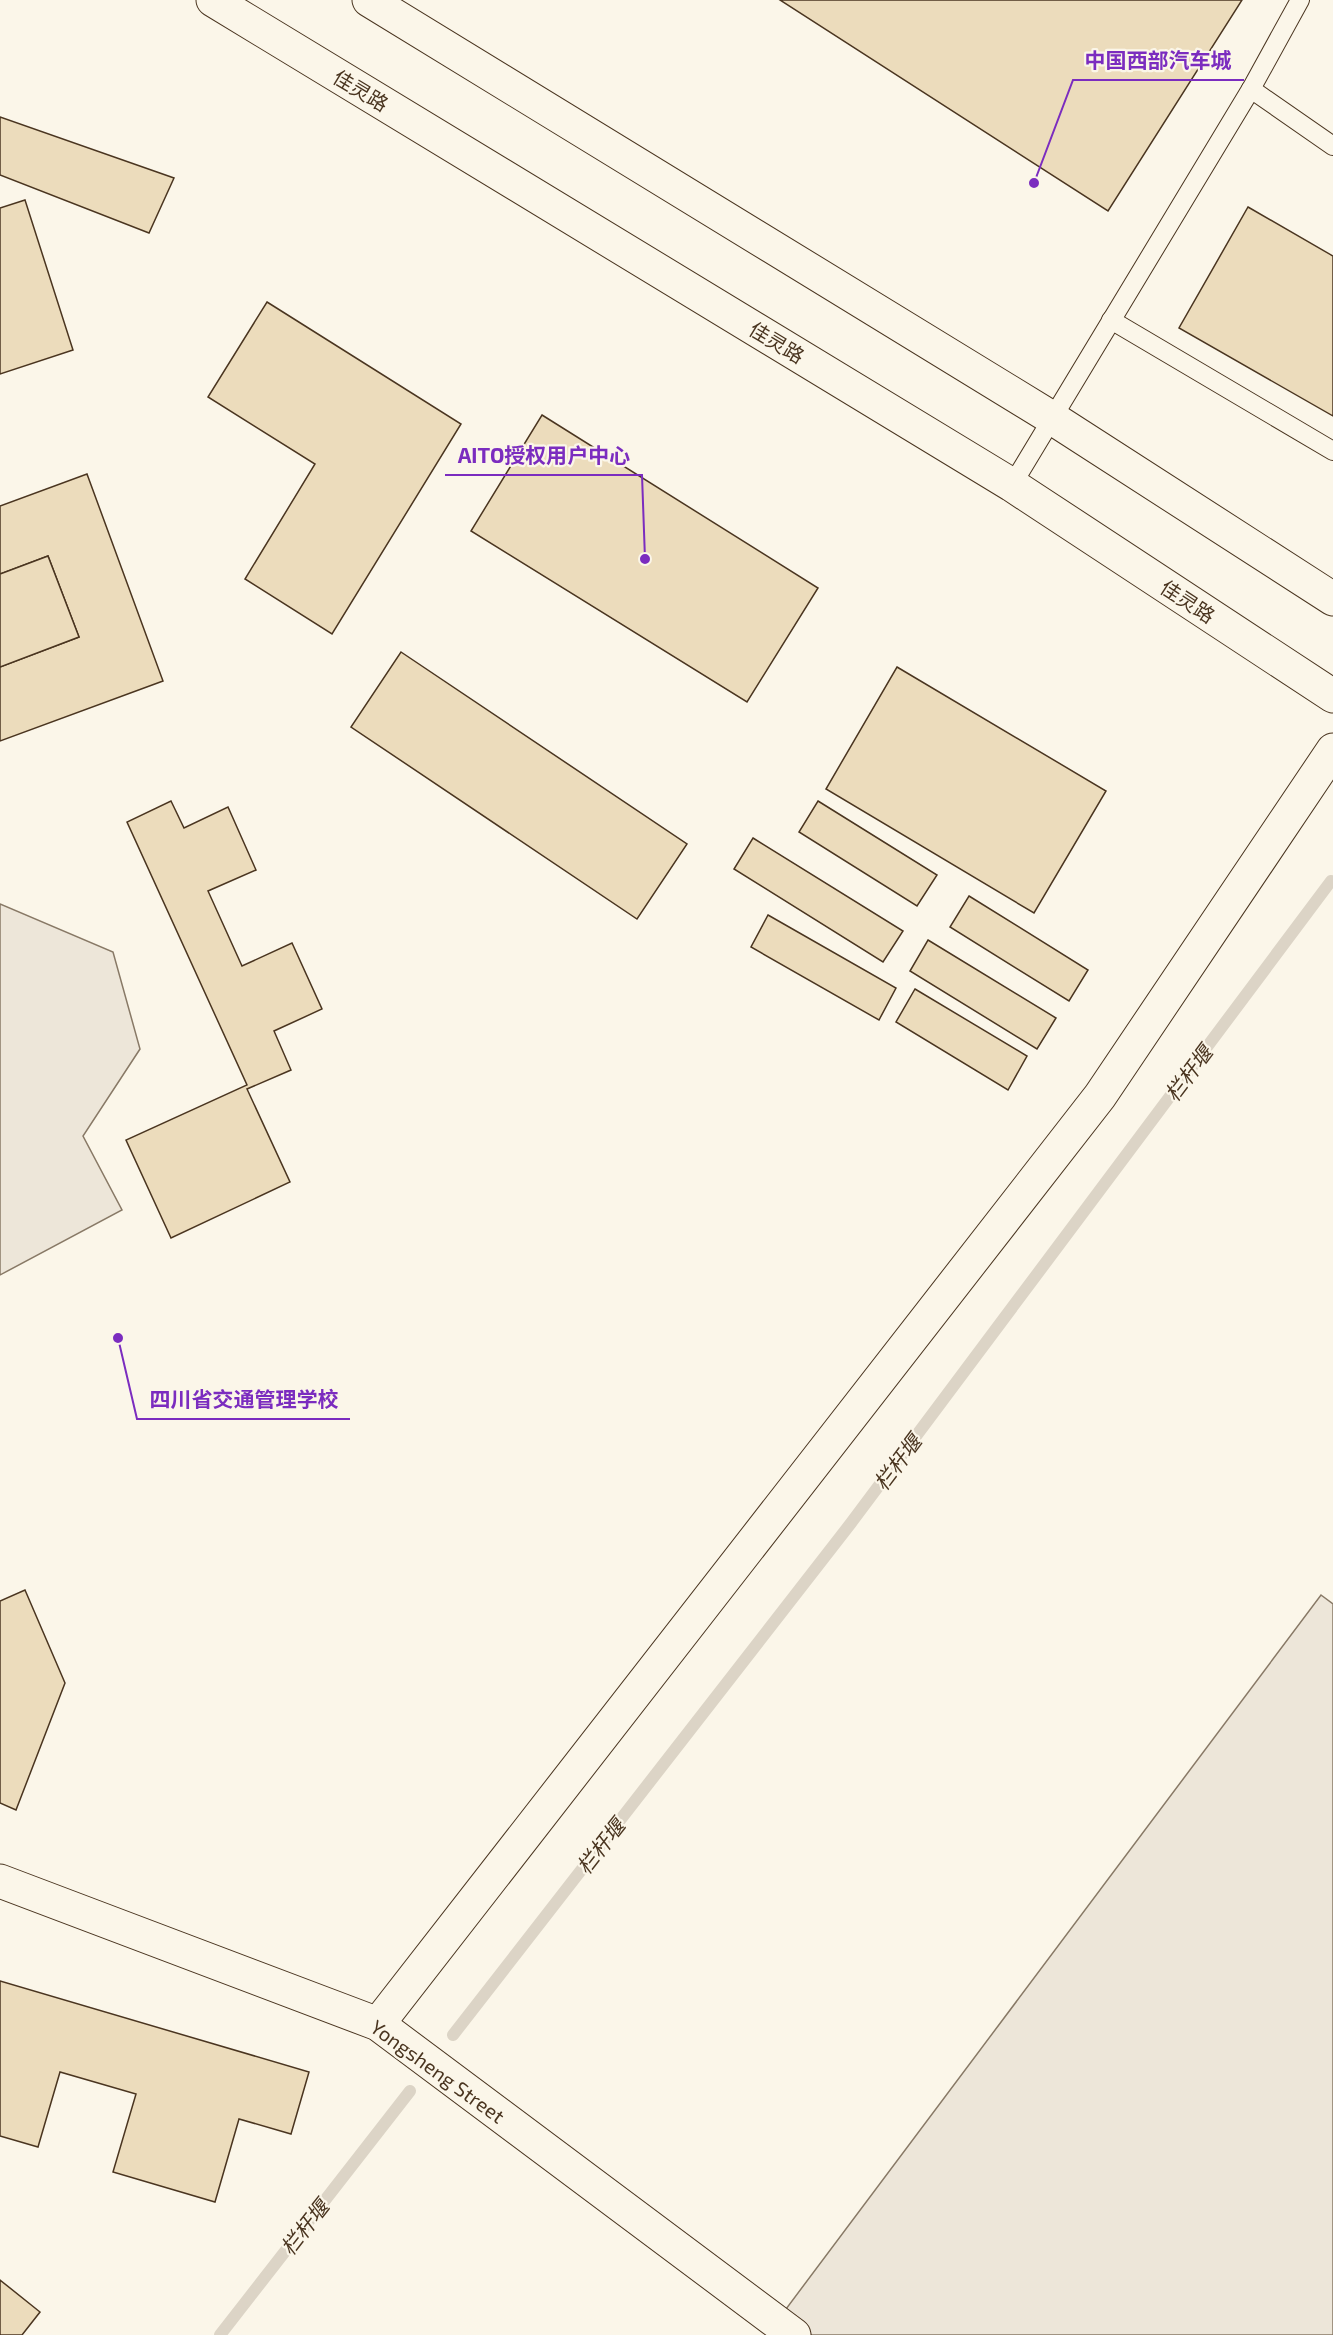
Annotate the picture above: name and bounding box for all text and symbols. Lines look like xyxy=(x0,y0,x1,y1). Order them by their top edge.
callout: 中国西部汽车城 xyxy=(1073,41,1244,80)
text: 中国西部汽车城 xyxy=(1085,47,1232,72)
street label: 佳灵路 xyxy=(329,64,393,116)
street label: 佳灵路 xyxy=(745,316,809,368)
callout: AITO授权用户中心 xyxy=(445,436,642,475)
text: AITO授权用户中心 xyxy=(458,442,630,467)
street label: 佳灵路 xyxy=(1156,575,1220,627)
water label: 栏杆堰 xyxy=(1159,1038,1219,1106)
callout: 四川省交通管理学校 xyxy=(137,1380,350,1419)
text: 四川省交通管理学校 xyxy=(150,1386,339,1411)
water label: 栏杆堰 xyxy=(868,1427,928,1495)
water label: 栏杆堰 xyxy=(571,1811,631,1879)
street label: Yongsheng Street xyxy=(366,2014,510,2128)
water label: 栏杆堰 xyxy=(275,2192,335,2260)

